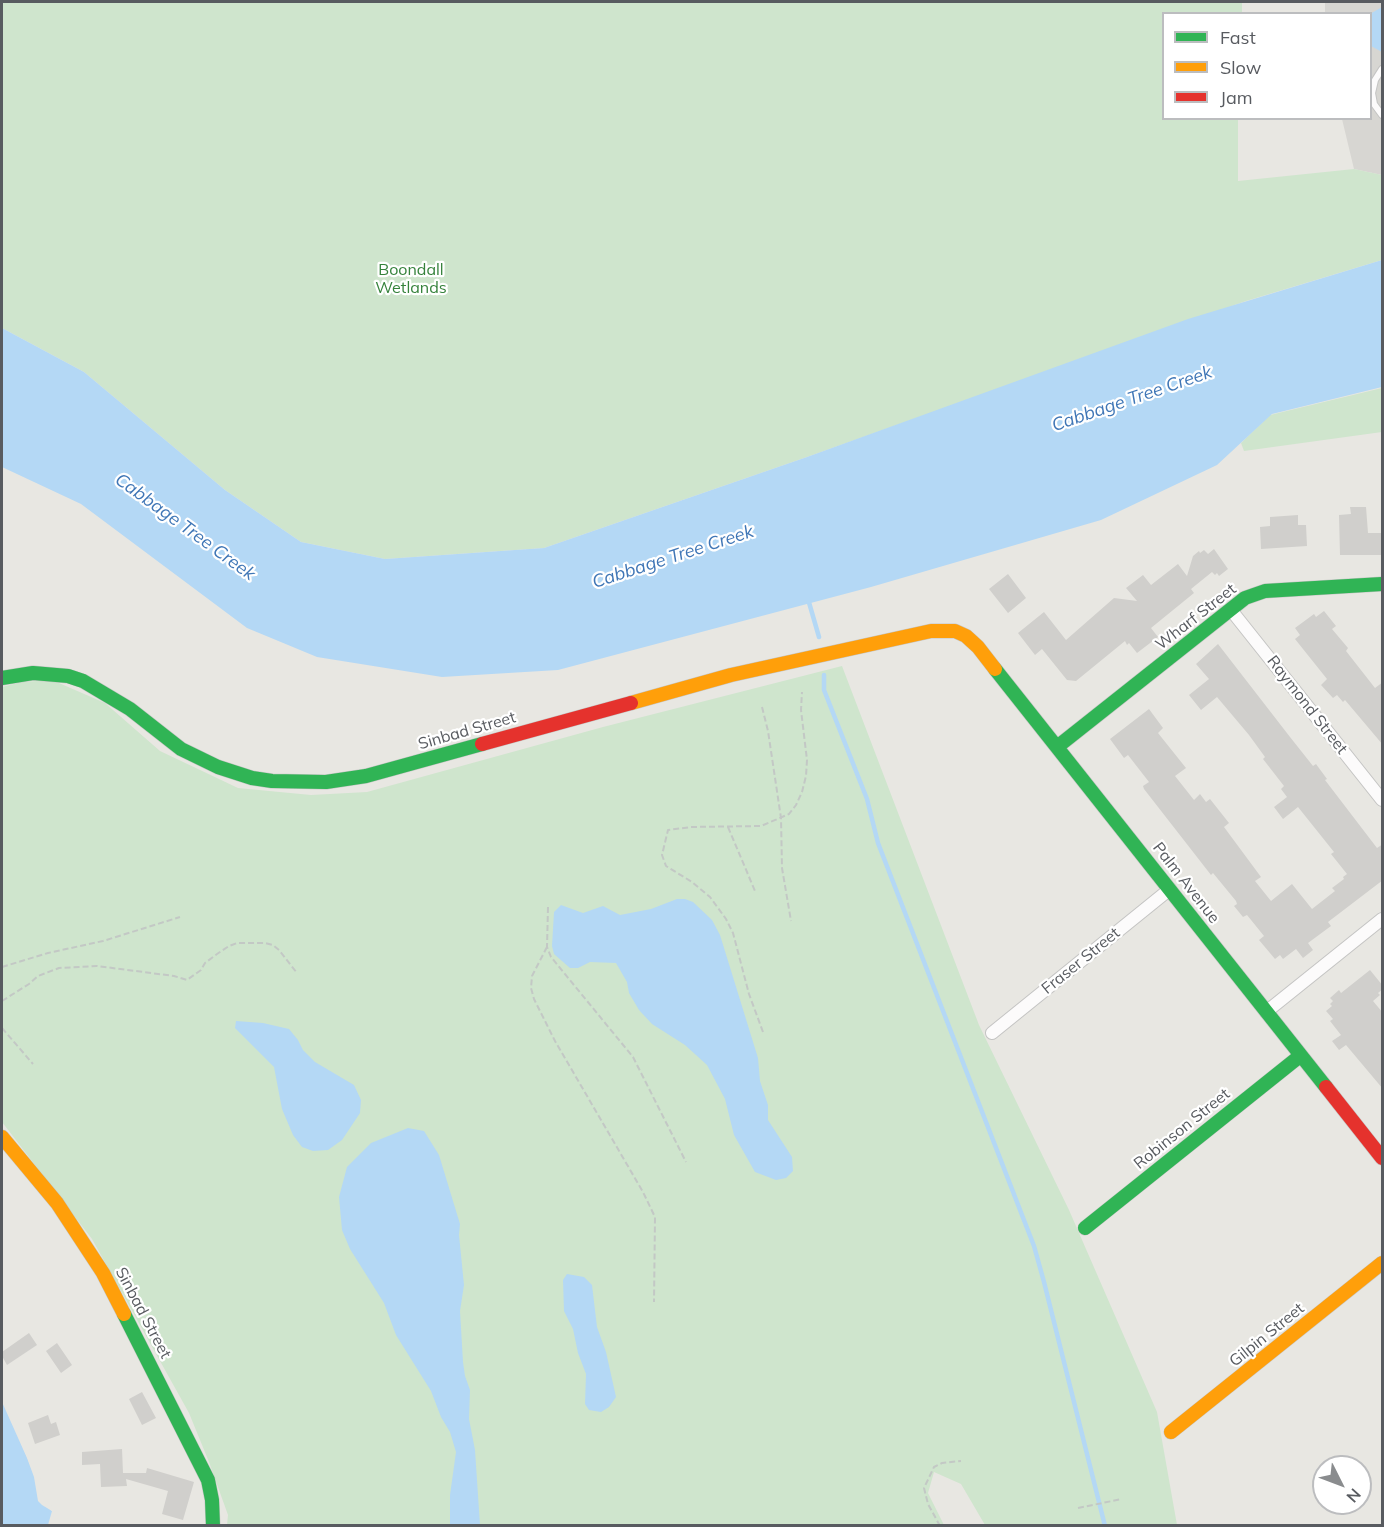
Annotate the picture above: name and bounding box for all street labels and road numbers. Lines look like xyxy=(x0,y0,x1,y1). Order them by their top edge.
street label: Wharf Street xyxy=(1152,580,1240,654)
street label: Raymond Street xyxy=(1263,652,1351,758)
street label: Sinbad Street xyxy=(416,708,518,754)
street label: Palm Avenue xyxy=(1148,839,1224,927)
street label: Fraser Street xyxy=(1038,924,1124,998)
street label: Robinson Street xyxy=(1130,1085,1234,1173)
street label: Sinbad Street xyxy=(111,1264,175,1362)
street label: Gilpin Street xyxy=(1226,1299,1308,1371)

